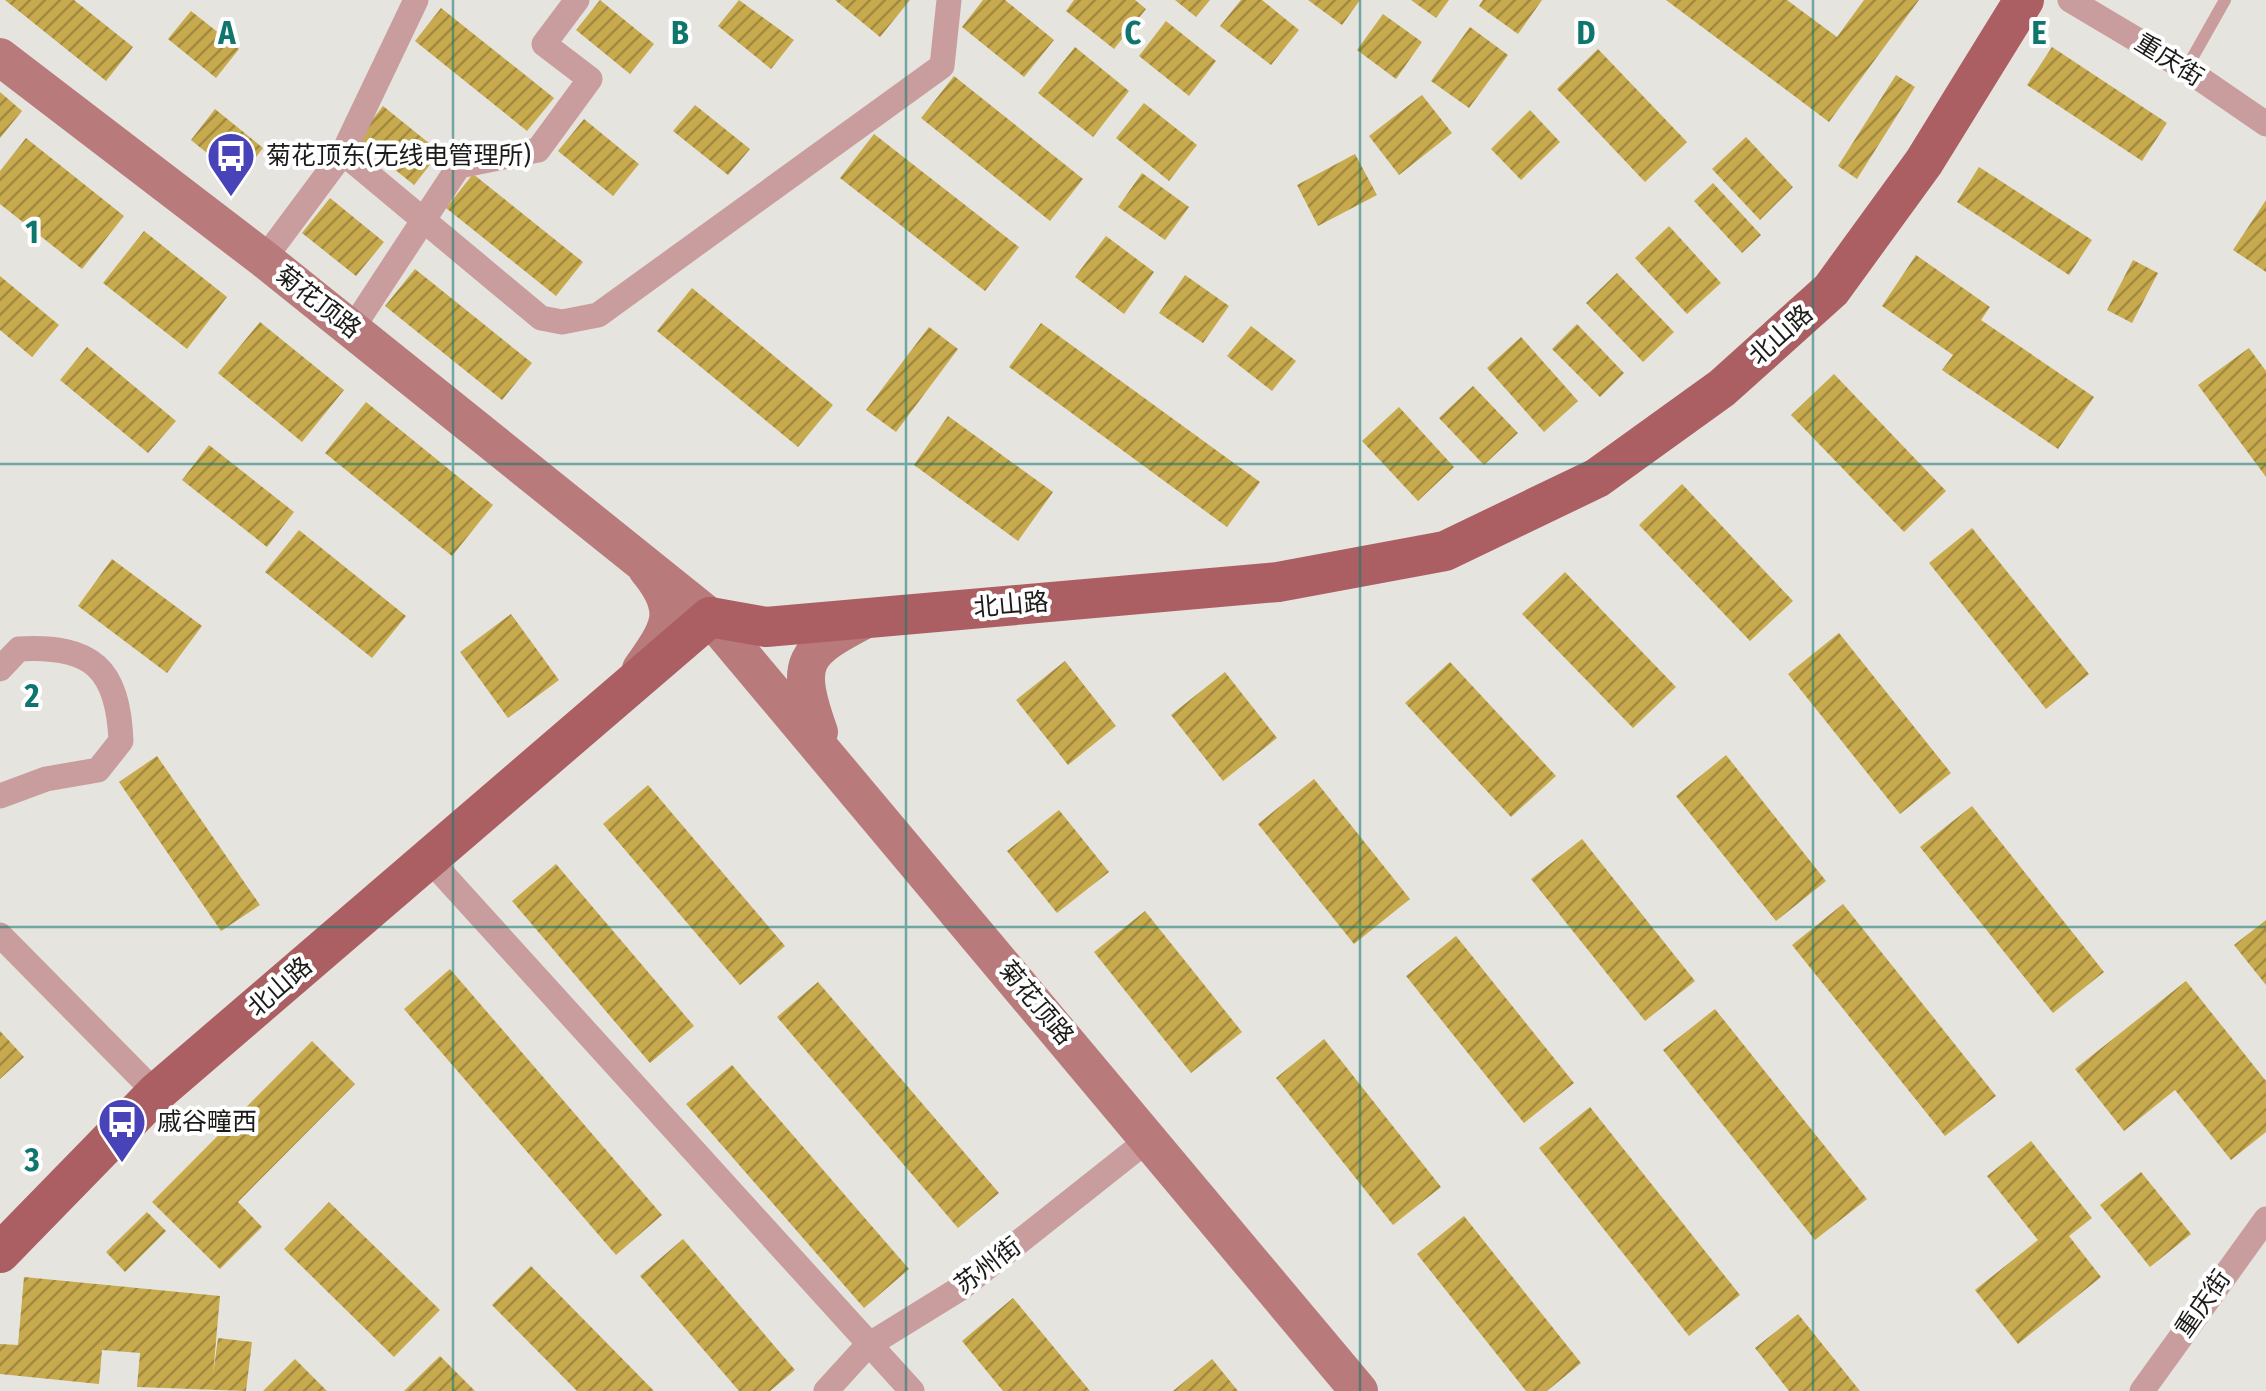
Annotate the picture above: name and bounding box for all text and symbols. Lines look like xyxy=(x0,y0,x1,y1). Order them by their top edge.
text: A xyxy=(217,14,236,52)
text: B xyxy=(671,14,689,52)
text: C xyxy=(1125,14,1142,52)
text: D xyxy=(1576,14,1596,52)
text: E xyxy=(2031,14,2047,52)
street label: 重庆街 xyxy=(2129,27,2209,93)
bus stop icon: 菊花顶东(无线电管理所) xyxy=(205,130,257,198)
place label: 菊花顶东(无线电管理所) xyxy=(266,141,531,171)
text: 1 xyxy=(25,213,39,251)
street label: 菊花顶路 xyxy=(269,259,367,345)
street label: 北山路 xyxy=(1743,299,1819,371)
street label: 北山路 xyxy=(972,587,1050,623)
text: 2 xyxy=(24,677,40,715)
street label: 北山路 xyxy=(242,951,318,1023)
street label: 菊花顶路 xyxy=(992,955,1080,1051)
bus stop icon: 戚谷疃西 xyxy=(96,1096,148,1164)
place label: 戚谷疃西 xyxy=(157,1107,257,1137)
text: 3 xyxy=(23,1141,40,1179)
street label: 苏州街 xyxy=(949,1231,1027,1301)
street label: 重庆街 xyxy=(2169,1265,2237,1343)

